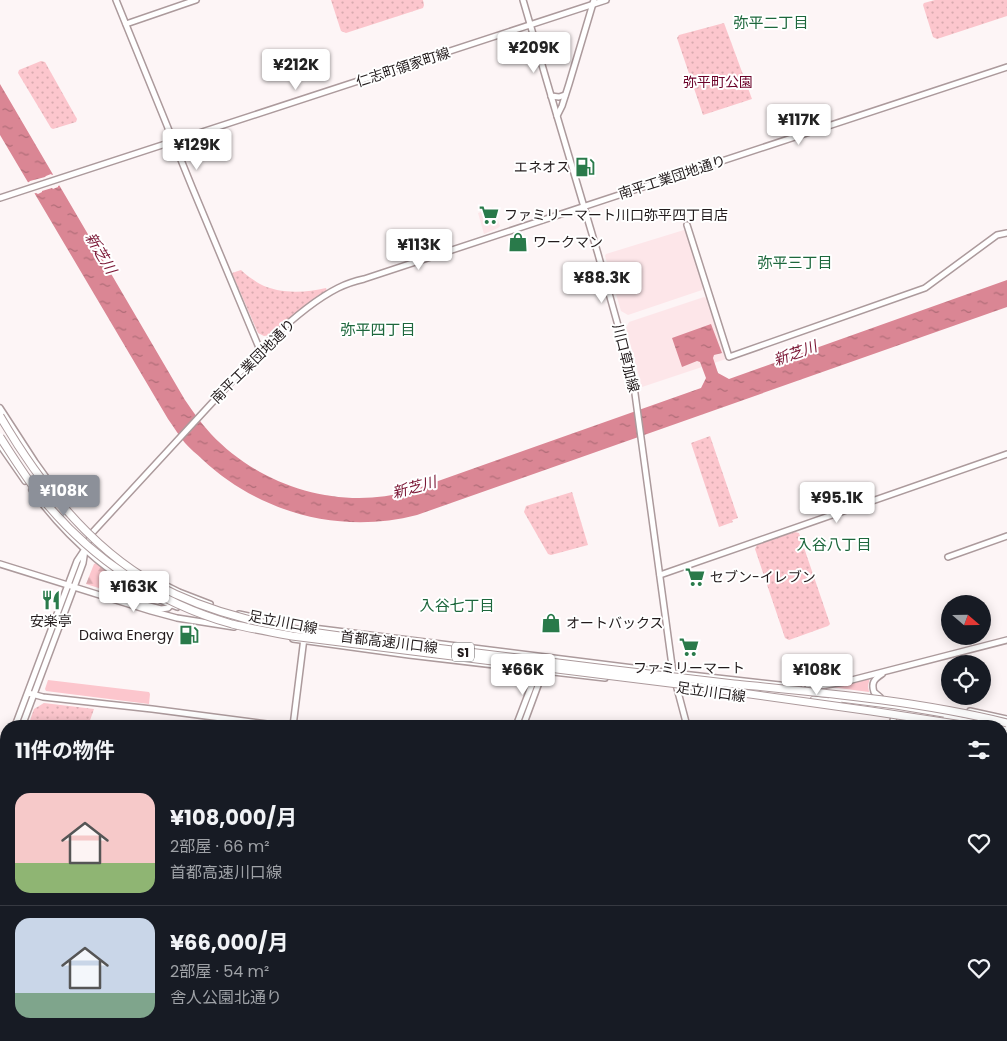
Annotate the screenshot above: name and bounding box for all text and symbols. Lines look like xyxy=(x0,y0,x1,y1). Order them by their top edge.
district label: 弥平二丁目 xyxy=(733,12,809,33)
pin: ¥209K xyxy=(499,32,569,74)
text: ¥209K xyxy=(508,36,560,59)
street label: 仁志町領家町線 xyxy=(353,42,453,92)
pin: ¥212K xyxy=(261,48,331,91)
text: ¥212K xyxy=(273,53,319,76)
park label: 弥平町公園 xyxy=(683,72,753,92)
pin: ¥117K xyxy=(764,104,834,146)
text: ¥117K xyxy=(778,108,820,131)
pin: ¥129K xyxy=(162,128,232,171)
text: ¥129K xyxy=(174,133,220,156)
street label: 南平工業団地通り xyxy=(616,150,728,204)
fuel station icon: エネオス xyxy=(574,156,596,178)
place label: エネオス xyxy=(514,157,570,177)
supermarket icon: ファミリーマート川口弥平四丁目店 xyxy=(478,204,500,226)
place label: ファミリーマート川口弥平四丁目店 xyxy=(504,205,728,225)
water label: 新芝川 xyxy=(80,228,123,279)
pin: ¥113K xyxy=(384,228,454,271)
shop icon: ワークマン xyxy=(507,231,529,253)
place label: ワークマン xyxy=(533,232,603,252)
text: ¥113K xyxy=(397,233,441,256)
district label: 弥平三丁目 xyxy=(757,252,833,273)
pin: ¥88.3K xyxy=(561,262,643,304)
text: ¥88.3K xyxy=(574,266,630,289)
street label: 南平工業団地通り xyxy=(206,314,300,408)
district label: 弥平四丁目 xyxy=(340,319,416,340)
street label: 川口草加線 xyxy=(608,322,644,394)
water label: 新芝川 xyxy=(770,335,822,371)
water label: 新芝川 xyxy=(390,471,440,503)
pin: ¥108K xyxy=(29,474,99,517)
text: ¥108K xyxy=(40,479,88,502)
pin: ¥95.1K xyxy=(796,482,878,524)
text: ¥95.1K xyxy=(811,486,863,509)
district label: 入谷八丁目 xyxy=(796,534,872,555)
supermarket icon: セブン-イレブン xyxy=(684,566,706,588)
place label: セブン-イレブン xyxy=(710,567,816,587)
pin: ¥163K xyxy=(99,570,169,613)
text: ¥163K xyxy=(110,575,158,598)
restaurant icon: 安楽亭 xyxy=(40,589,62,611)
district label: 入谷七丁目 xyxy=(419,595,495,616)
north arrow xyxy=(941,595,991,645)
map controls xyxy=(941,595,991,705)
street label: 足立川口線 xyxy=(247,606,319,638)
place label: 安楽亭 xyxy=(30,611,72,631)
shop icon: オートバックス xyxy=(540,612,562,634)
place label: オートバックス xyxy=(566,613,664,633)
fuel station icon: Daiwa Energy xyxy=(178,624,200,646)
place label: Daiwa Energy xyxy=(79,625,174,645)
street label: 首都高速川口線 xyxy=(339,626,439,658)
supermarket icon: ファミリーマート xyxy=(678,636,700,658)
road number: S1 xyxy=(452,642,474,662)
pin: ¥66K xyxy=(493,654,553,696)
pin: ¥108K xyxy=(782,654,852,696)
button: locate xyxy=(941,655,991,705)
text: ¥66K xyxy=(502,658,544,681)
place label: ファミリーマート xyxy=(633,658,745,678)
text: ¥108K xyxy=(793,658,841,681)
street label: 足立川口線 xyxy=(675,677,747,707)
text: 11件の物件 xyxy=(15,736,115,765)
icon: filters xyxy=(965,736,993,764)
text: ¥108,000/月 xyxy=(170,803,297,832)
icon: home xyxy=(55,813,115,873)
icon: heart xyxy=(965,829,993,857)
text: 2部屋 · 66 m² xyxy=(170,835,270,858)
text: 首都高速川口線 xyxy=(170,861,282,884)
text: ¥66,000/月 xyxy=(170,928,288,957)
icon: home xyxy=(55,938,115,998)
icon: heart xyxy=(965,954,993,982)
text: 2部屋 · 54 m² xyxy=(170,960,269,983)
text: 舎人公園北通り xyxy=(170,986,282,1009)

